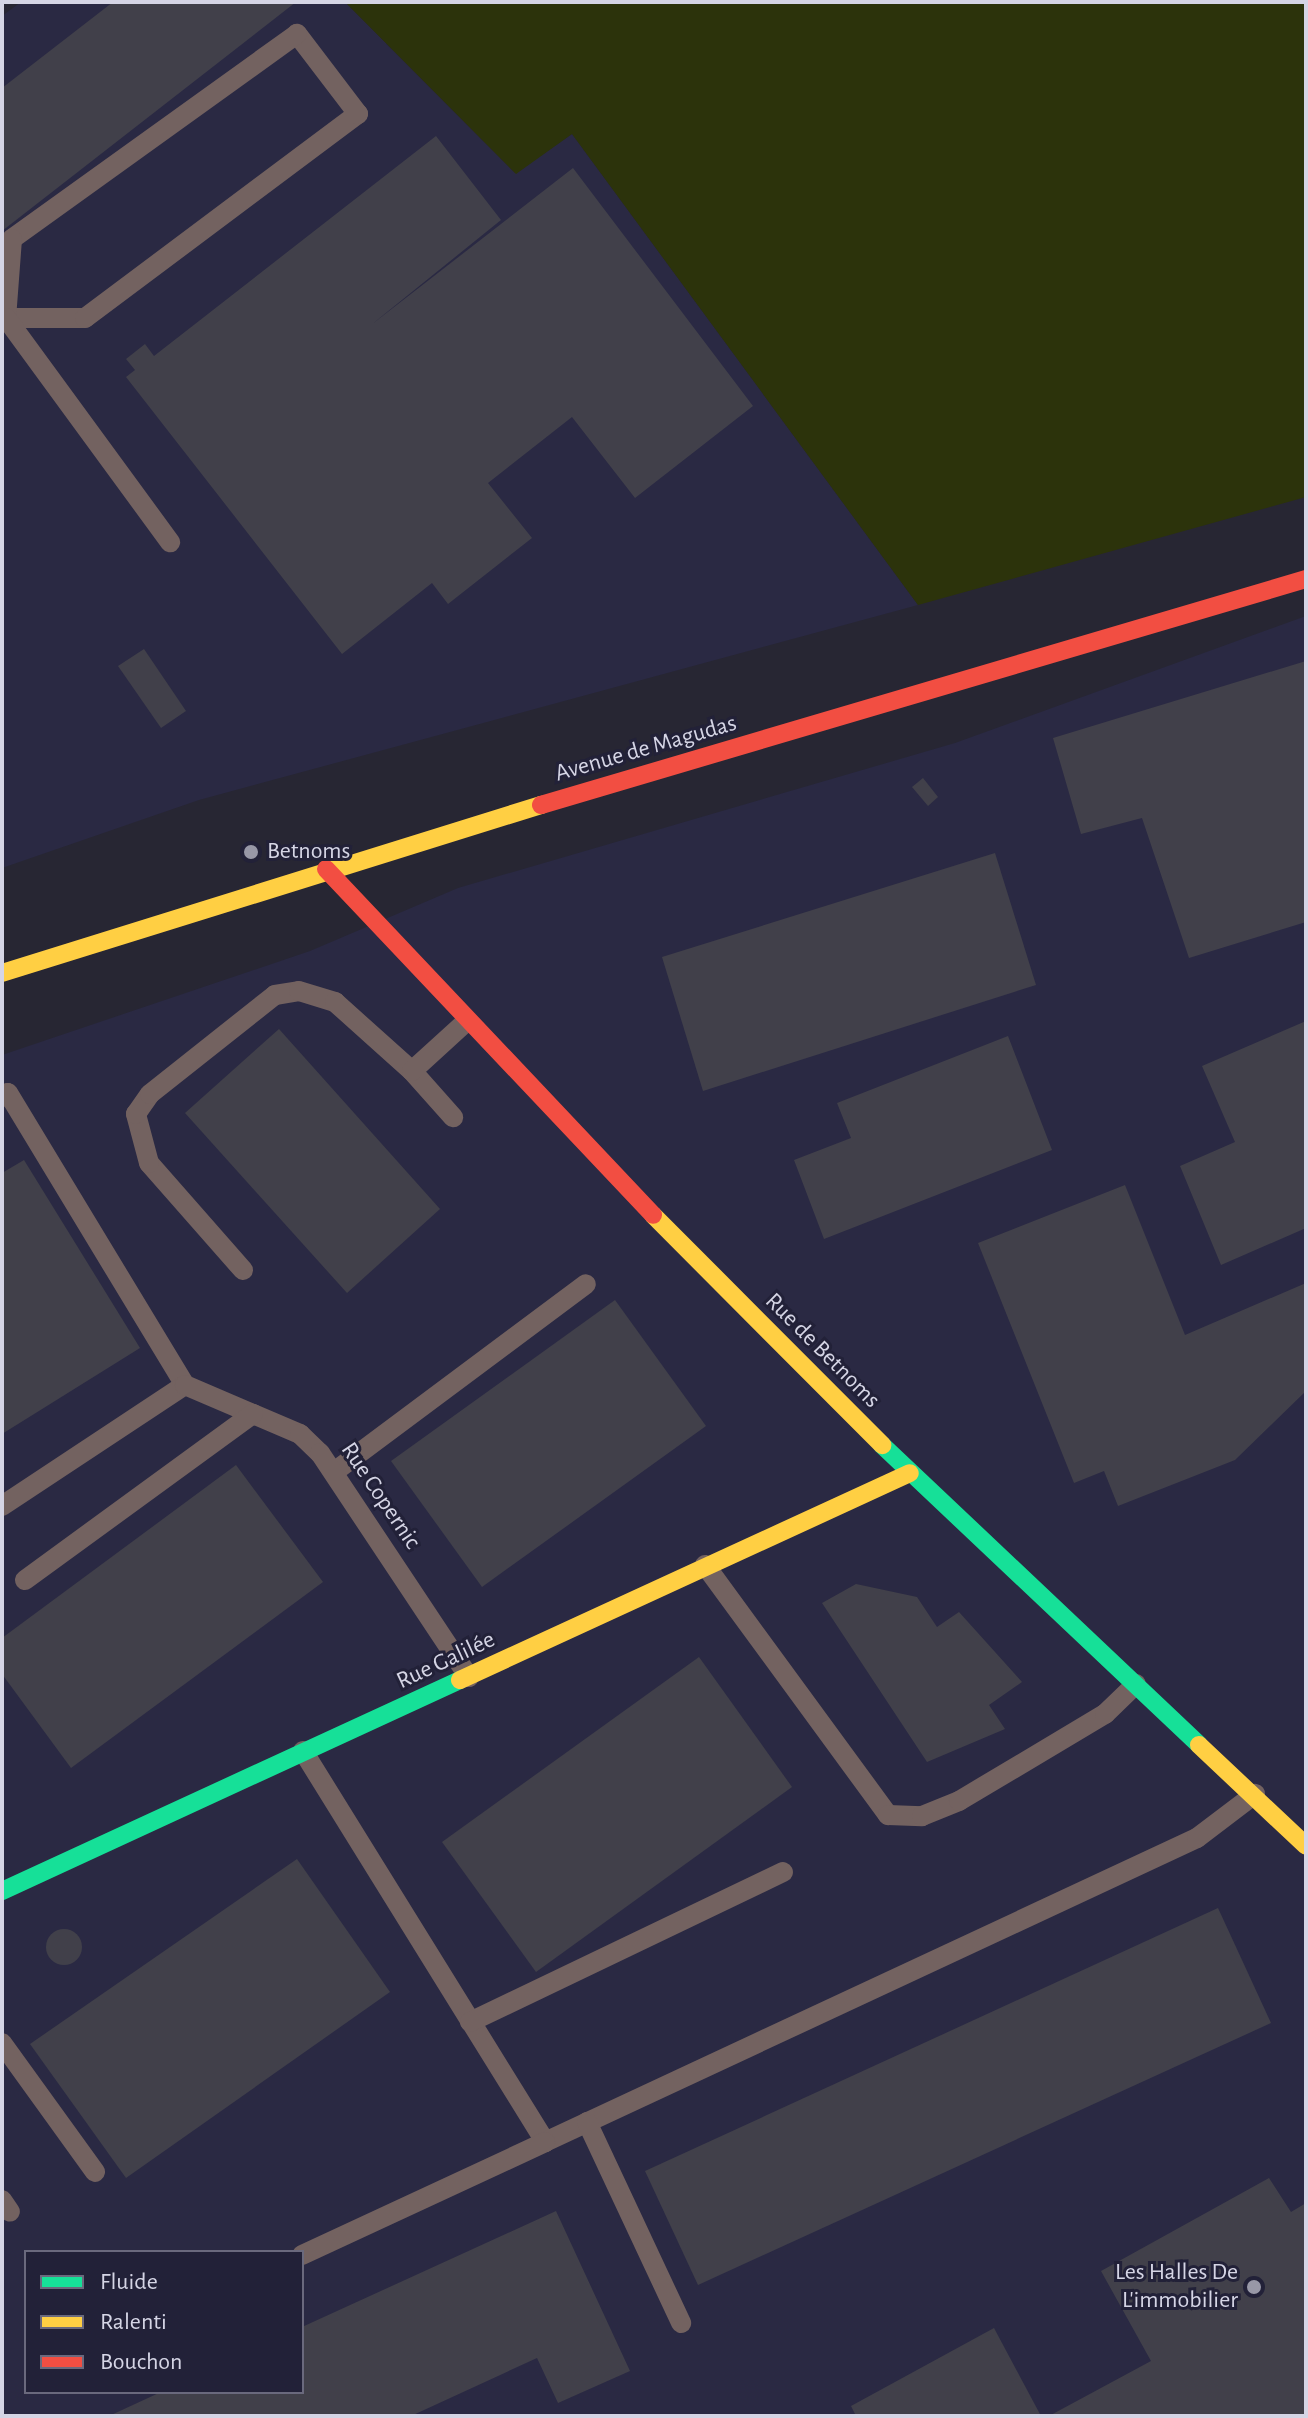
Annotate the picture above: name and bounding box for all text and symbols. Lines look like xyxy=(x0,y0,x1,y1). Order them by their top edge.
street label: Avenue de Magudas xyxy=(552,709,740,789)
place label: Betnoms xyxy=(267,838,350,866)
marker: Betnoms xyxy=(242,843,260,861)
street label: Rue de Betnoms xyxy=(758,1287,886,1415)
street label: Rue Copernic xyxy=(334,1437,426,1555)
street label: Rue Galilée xyxy=(392,1626,500,1696)
legend xyxy=(24,2250,304,2394)
place label: Les Halles De L'immobilier xyxy=(1115,2259,1238,2315)
text: Fluide xyxy=(100,2270,158,2294)
marker: Les Halles De L'immobilier xyxy=(1245,2278,1263,2296)
text: Ralenti xyxy=(100,2310,167,2334)
text: Bouchon xyxy=(100,2350,182,2374)

